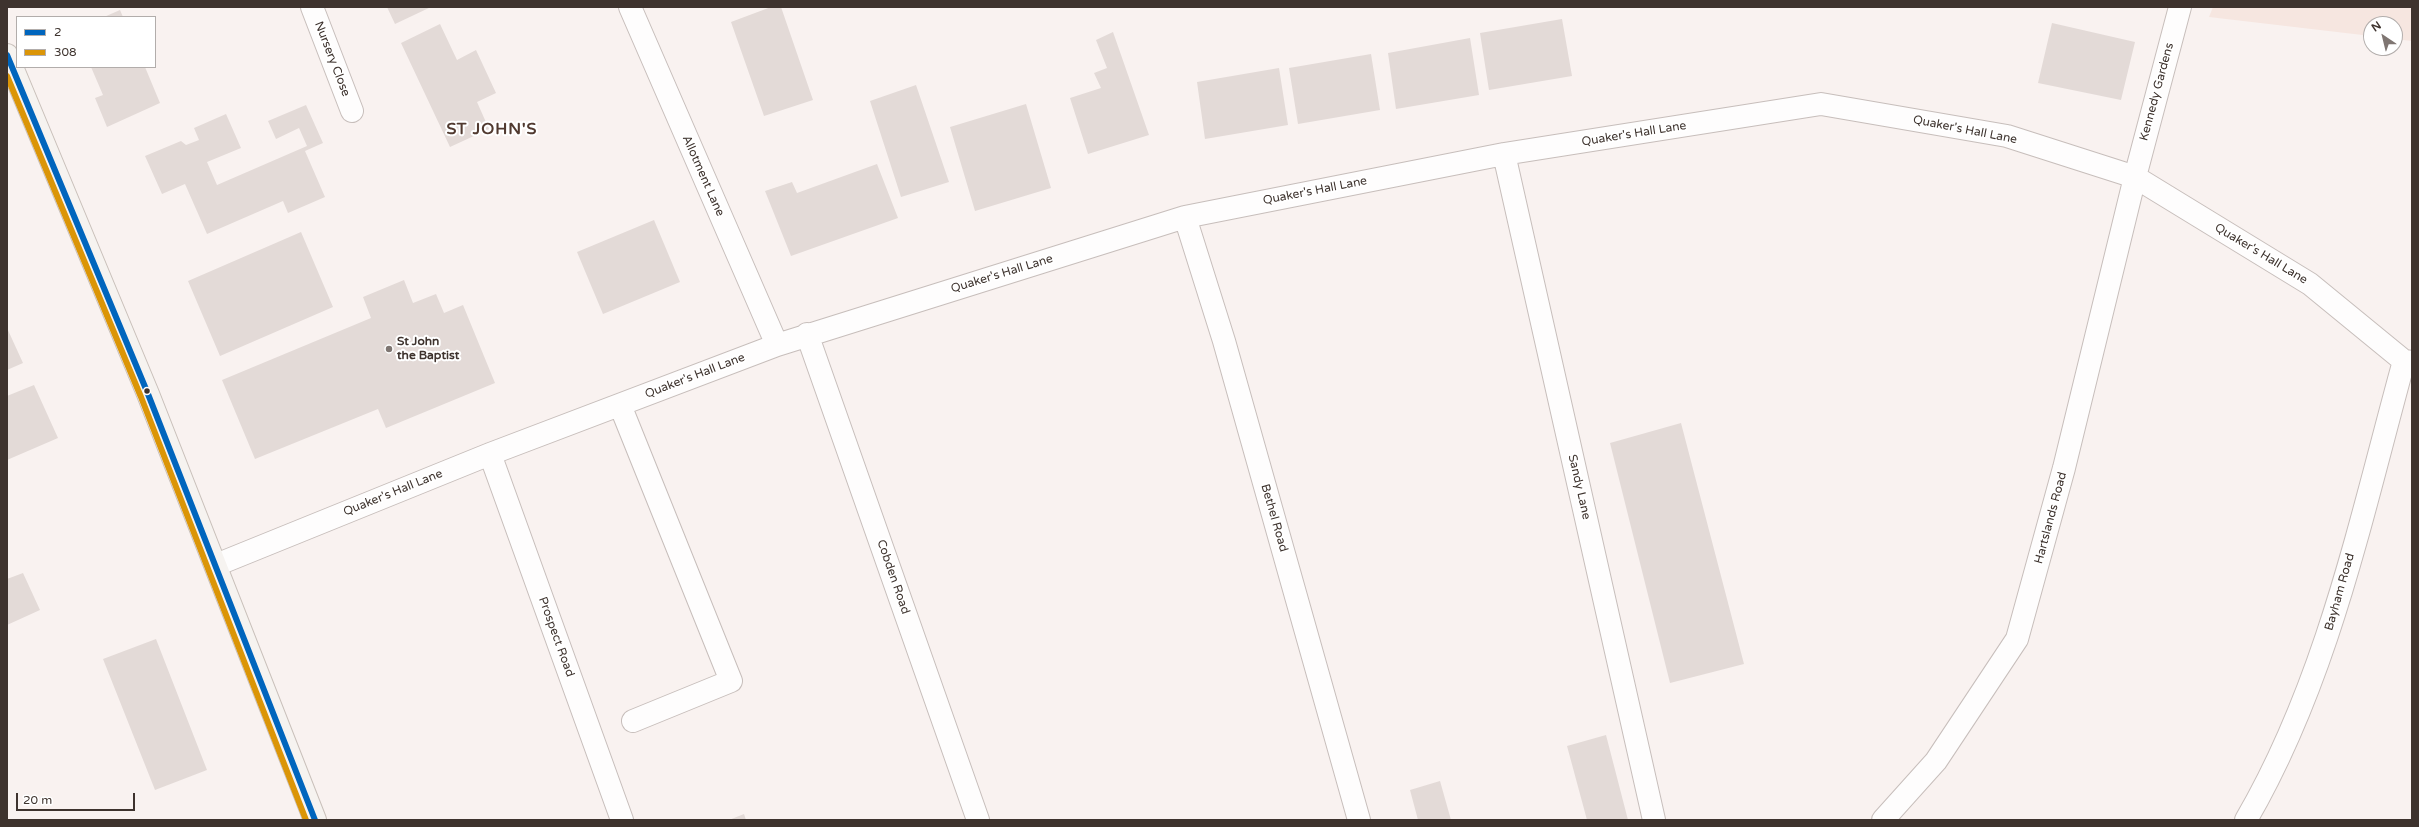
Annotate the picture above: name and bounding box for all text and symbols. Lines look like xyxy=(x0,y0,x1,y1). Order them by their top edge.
legend xyxy=(16,16,156,68)
north arrow xyxy=(2363,16,2403,56)
street label: Nursery Close xyxy=(311,19,353,99)
text: N xyxy=(2369,19,2384,34)
text: 2 xyxy=(54,25,62,39)
street label: Kennedy Gardens xyxy=(2137,41,2177,143)
text: 308 xyxy=(54,45,77,59)
street label: Quaker's Hall Lane xyxy=(1912,113,2018,147)
street label: Quaker's Hall Lane xyxy=(1581,119,1687,149)
district label: ST JOHN'S xyxy=(447,120,537,140)
street label: Allotment Lane xyxy=(679,133,727,219)
street label: Quaker's Hall Lane xyxy=(1262,174,1368,208)
street label: Quaker's Hall Lane xyxy=(2212,221,2310,287)
street label: Quaker's Hall Lane xyxy=(949,252,1055,296)
place label: St John the Baptist xyxy=(397,335,459,363)
marker: St John the Baptist xyxy=(384,344,394,354)
street label: Quaker's Hall Lane xyxy=(643,350,747,402)
unlabelled marker xyxy=(142,386,152,396)
street label: Sandy Lane xyxy=(1565,453,1593,521)
street label: Quaker's Hall Lane xyxy=(341,467,445,519)
street label: Hartslands Road xyxy=(2032,471,2070,565)
street label: Bethel Road xyxy=(1257,482,1291,554)
street label: Cobden Road xyxy=(874,538,912,616)
street label: Bayham Road xyxy=(2322,552,2358,632)
street label: Prospect Road xyxy=(535,595,577,679)
scale bar xyxy=(18,785,137,811)
text: 20 m xyxy=(23,793,52,807)

